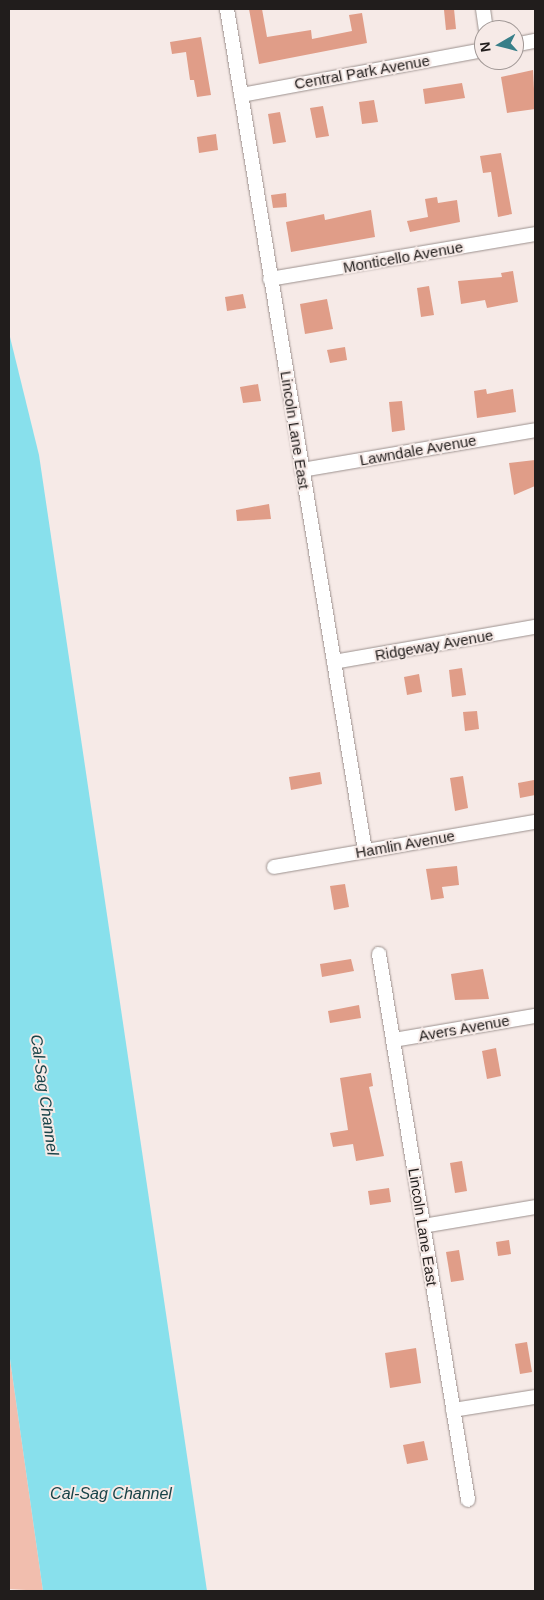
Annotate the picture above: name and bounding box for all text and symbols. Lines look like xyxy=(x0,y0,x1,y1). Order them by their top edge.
north arrow xyxy=(474,20,524,70)
text: N xyxy=(477,41,494,53)
street label: Central Park Avenue xyxy=(292,51,432,93)
street label: Monticello Avenue xyxy=(341,238,465,276)
street label: Lincoln Lane East xyxy=(277,370,313,490)
street label: Lawndale Avenue xyxy=(358,431,478,469)
street label: Ridgeway Avenue xyxy=(373,626,495,664)
street label: Hamlin Avenue xyxy=(353,826,457,862)
street label: Avers Avenue xyxy=(417,1011,511,1045)
water label: Cal-Sag Channel xyxy=(26,1033,62,1157)
street label: Lincoln Lane East xyxy=(405,1167,441,1287)
water label: Cal-Sag Channel xyxy=(50,1484,172,1504)

